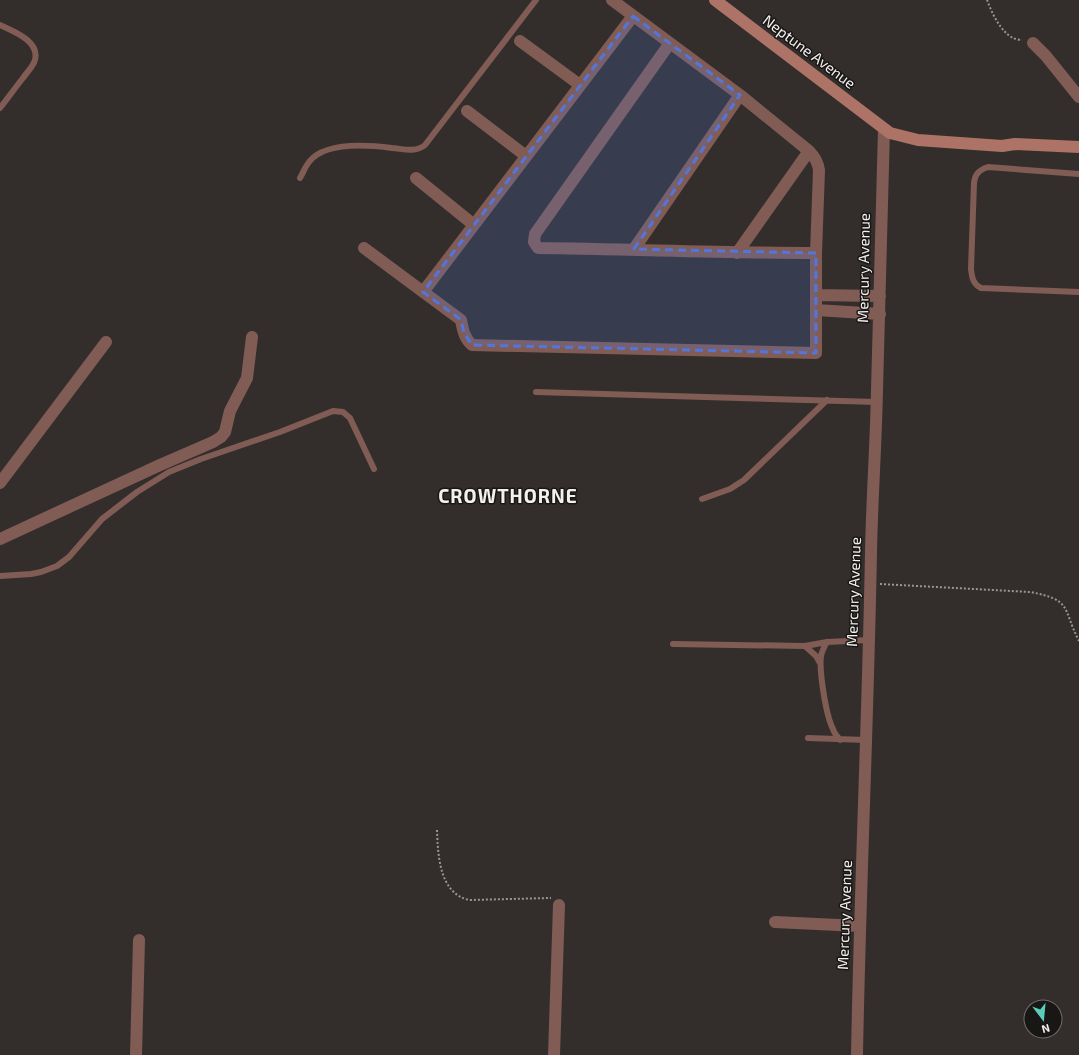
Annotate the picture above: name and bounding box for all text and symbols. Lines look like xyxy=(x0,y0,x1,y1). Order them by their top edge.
street label: Neptune Avenue xyxy=(760,10,860,92)
street label: Mercury Avenue xyxy=(853,213,873,323)
district label: CROWTHORNE xyxy=(438,484,578,507)
street label: Mercury Avenue xyxy=(842,537,864,647)
street label: Mercury Avenue xyxy=(833,860,855,970)
north arrow xyxy=(1023,999,1063,1039)
text: N xyxy=(1040,1022,1052,1036)

